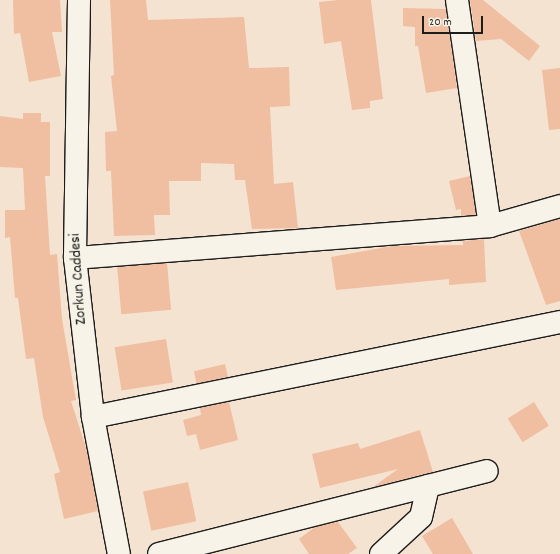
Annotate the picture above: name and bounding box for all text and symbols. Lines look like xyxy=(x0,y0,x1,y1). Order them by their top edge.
scale bar xyxy=(424,8,485,34)
text: 20 m xyxy=(429,14,452,31)
street label: Zorkun Caddesi xyxy=(66,233,92,325)

